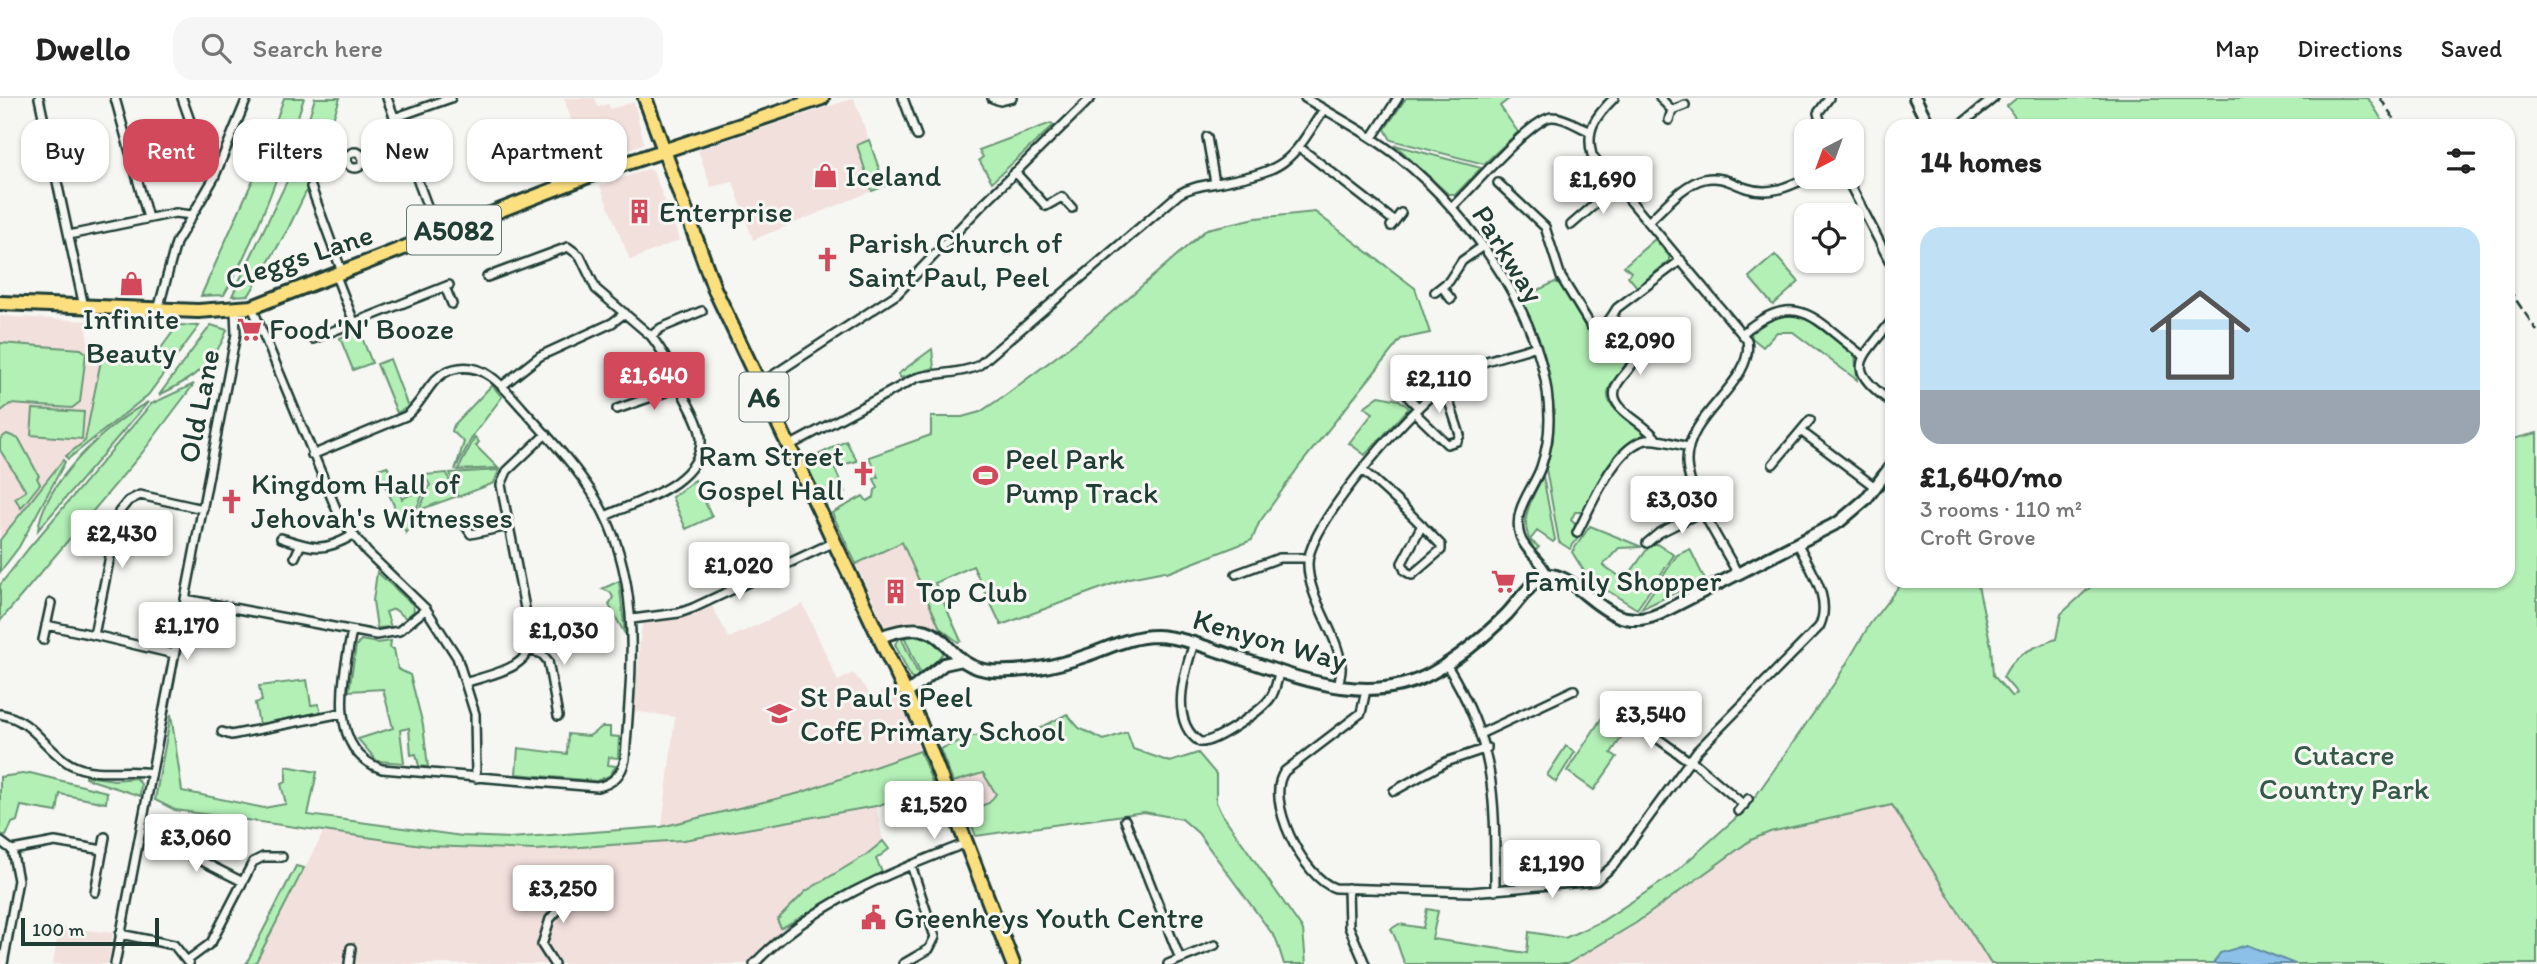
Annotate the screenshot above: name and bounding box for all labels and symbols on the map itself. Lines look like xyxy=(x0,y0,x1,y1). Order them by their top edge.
north arrow xyxy=(1794,119,1864,189)
pin: £1,690 xyxy=(1546,156,1660,216)
place label: Iceland xyxy=(845,157,942,194)
shop icon: Iceland xyxy=(811,162,839,190)
place label: Enterprise xyxy=(659,193,793,230)
building icon: Enterprise xyxy=(625,198,653,226)
street label: Parkway xyxy=(1464,198,1553,309)
road number: A5082 xyxy=(407,206,501,254)
street label: Cleggs Lane xyxy=(220,215,377,298)
place label: Parish Church of Saint Paul, Peel xyxy=(848,224,1063,295)
church icon: Parish Church of Saint Paul, Peel xyxy=(814,246,842,274)
shop icon: Infinite Beauty xyxy=(117,270,145,298)
place label: Infinite Beauty xyxy=(83,300,179,371)
place label: Food 'N' Booze xyxy=(269,310,454,347)
supermarket icon: Food 'N' Booze xyxy=(235,315,263,343)
pin: £2,090 xyxy=(1583,317,1697,377)
street label: Old Lane xyxy=(169,346,228,466)
pin: £1,640 xyxy=(597,352,711,412)
pin: £2,110 xyxy=(1382,356,1496,415)
road number: A6 xyxy=(740,372,788,422)
place label: Ram Street Gospel Hall xyxy=(697,437,845,508)
place label: Peel Park Pump Track xyxy=(1005,440,1158,511)
church icon: Ram Street Gospel Hall xyxy=(850,459,878,487)
sports icon: Peel Park Pump Track xyxy=(971,462,999,490)
place label: Kingdom Hall of Jehovah's Witnesses xyxy=(251,465,513,536)
pin: £3,030 xyxy=(1625,476,1739,536)
church icon: Kingdom Hall of Jehovah's Witnesses xyxy=(217,487,245,515)
pin: £2,430 xyxy=(65,510,179,570)
pin: £1,020 xyxy=(682,542,796,602)
place label: Family Shopper xyxy=(1524,562,1722,599)
supermarket icon: Family Shopper xyxy=(1490,567,1518,595)
place label: Top Club xyxy=(916,573,1028,610)
building icon: Top Club xyxy=(882,578,910,606)
street label: Kenyon Way xyxy=(1189,600,1351,679)
pin: £1,170 xyxy=(130,602,244,662)
pin: £1,030 xyxy=(507,608,621,667)
place label: St Paul's Peel CofE Primary School xyxy=(800,678,1066,749)
pin: £3,540 xyxy=(1594,692,1708,751)
school or university icon: St Paul's Peel CofE Primary School xyxy=(766,700,794,728)
park label: Cutacre Country Park xyxy=(2259,736,2430,807)
pin: £1,520 xyxy=(877,782,991,841)
pin: £3,060 xyxy=(139,814,253,874)
pin: £1,190 xyxy=(1495,840,1609,900)
pin: £3,250 xyxy=(506,866,620,925)
place label: Greenheys Youth Centre xyxy=(894,899,1204,936)
public building icon: Greenheys Youth Centre xyxy=(860,904,888,932)
scale bar xyxy=(21,915,159,947)

